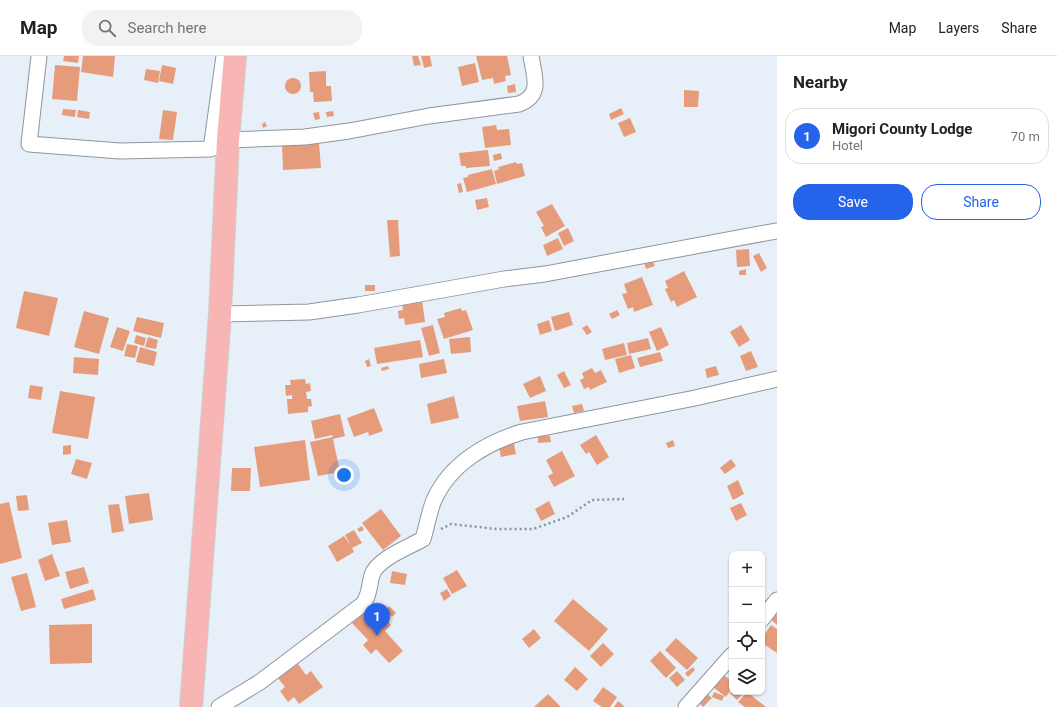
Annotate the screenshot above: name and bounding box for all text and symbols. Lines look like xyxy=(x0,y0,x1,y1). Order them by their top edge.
search box xyxy=(82,10,362,46)
text: Map xyxy=(20,16,58,39)
icon: search xyxy=(96,17,118,39)
text: Search here xyxy=(128,19,206,37)
text: Map xyxy=(889,20,916,36)
text: Layers xyxy=(938,20,979,36)
text: Share xyxy=(1001,20,1037,36)
text: Nearby xyxy=(793,72,848,92)
text: Migori County Lodge xyxy=(832,120,972,138)
text: 1 xyxy=(803,129,811,144)
text: 70 m xyxy=(1011,129,1040,144)
text: Hotel xyxy=(832,138,863,153)
button: Save xyxy=(793,184,913,220)
button: Share xyxy=(921,184,1041,220)
your location xyxy=(334,465,354,485)
map controls xyxy=(729,551,765,695)
button: + xyxy=(729,551,765,587)
button: − xyxy=(729,587,765,623)
pin: 1 xyxy=(364,603,390,636)
button: locate xyxy=(729,623,765,659)
button: layers xyxy=(729,659,765,695)

